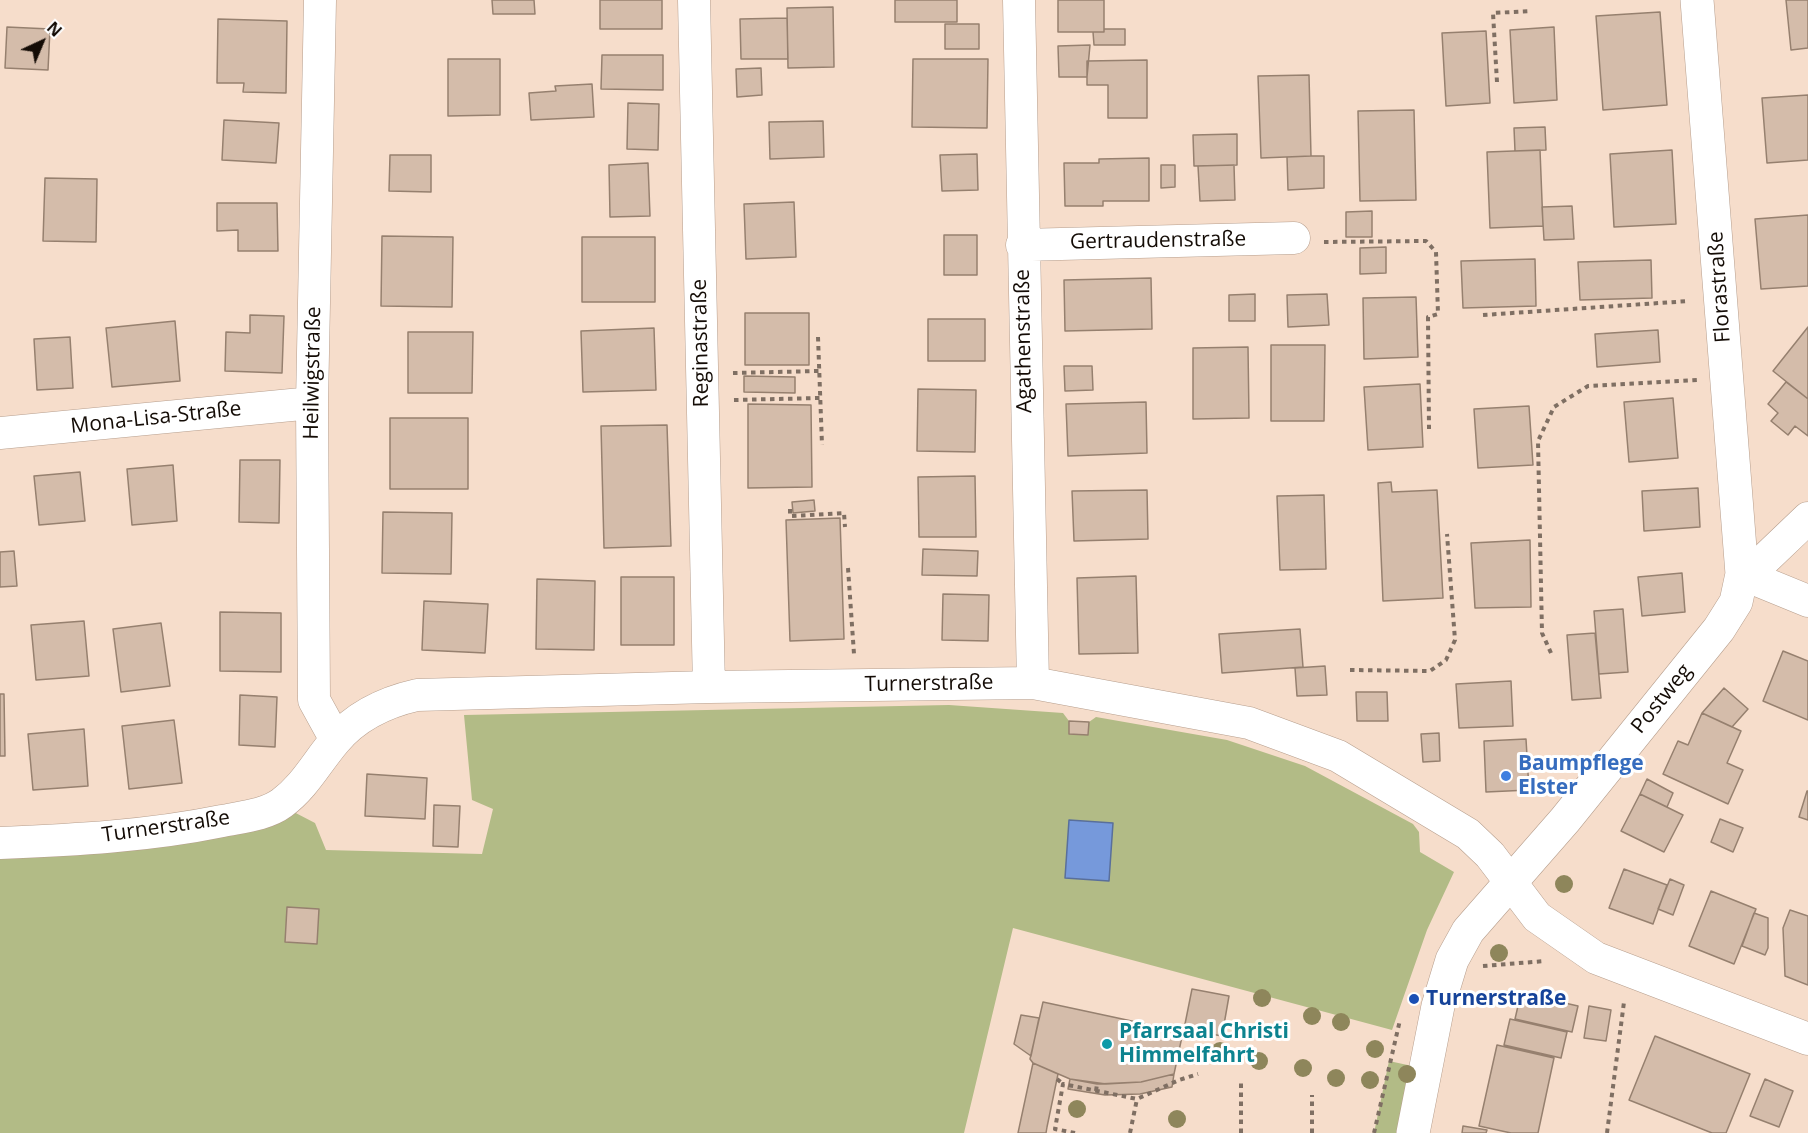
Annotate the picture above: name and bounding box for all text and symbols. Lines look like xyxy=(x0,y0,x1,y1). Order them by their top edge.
north arrow xyxy=(12,12,72,72)
text: N xyxy=(42,17,67,41)
street label: Gertraudenstraße xyxy=(1070,227,1246,255)
street label: Florastraße xyxy=(1704,230,1736,344)
street label: Agathenstraße xyxy=(1010,269,1038,413)
street label: Reginastraße xyxy=(687,278,715,408)
street label: Heilwigstraße xyxy=(299,306,327,440)
street label: Mona-Lisa-Straße xyxy=(69,396,243,440)
street label: Postweg xyxy=(1626,659,1698,739)
street label: Turnerstraße xyxy=(864,670,994,698)
place label: Baumpflege Elster xyxy=(1518,751,1644,801)
marker: Baumpflege Elster xyxy=(1499,769,1513,783)
street label: Turnerstraße xyxy=(100,806,232,848)
place label: Turnerstraße xyxy=(1426,986,1566,1012)
marker: Turnerstraße xyxy=(1407,992,1421,1006)
place label: Pfarrsaal Christi Himmelfahrt xyxy=(1119,1019,1289,1069)
marker: Pfarrsaal Christi Himmelfahrt xyxy=(1100,1037,1114,1051)

